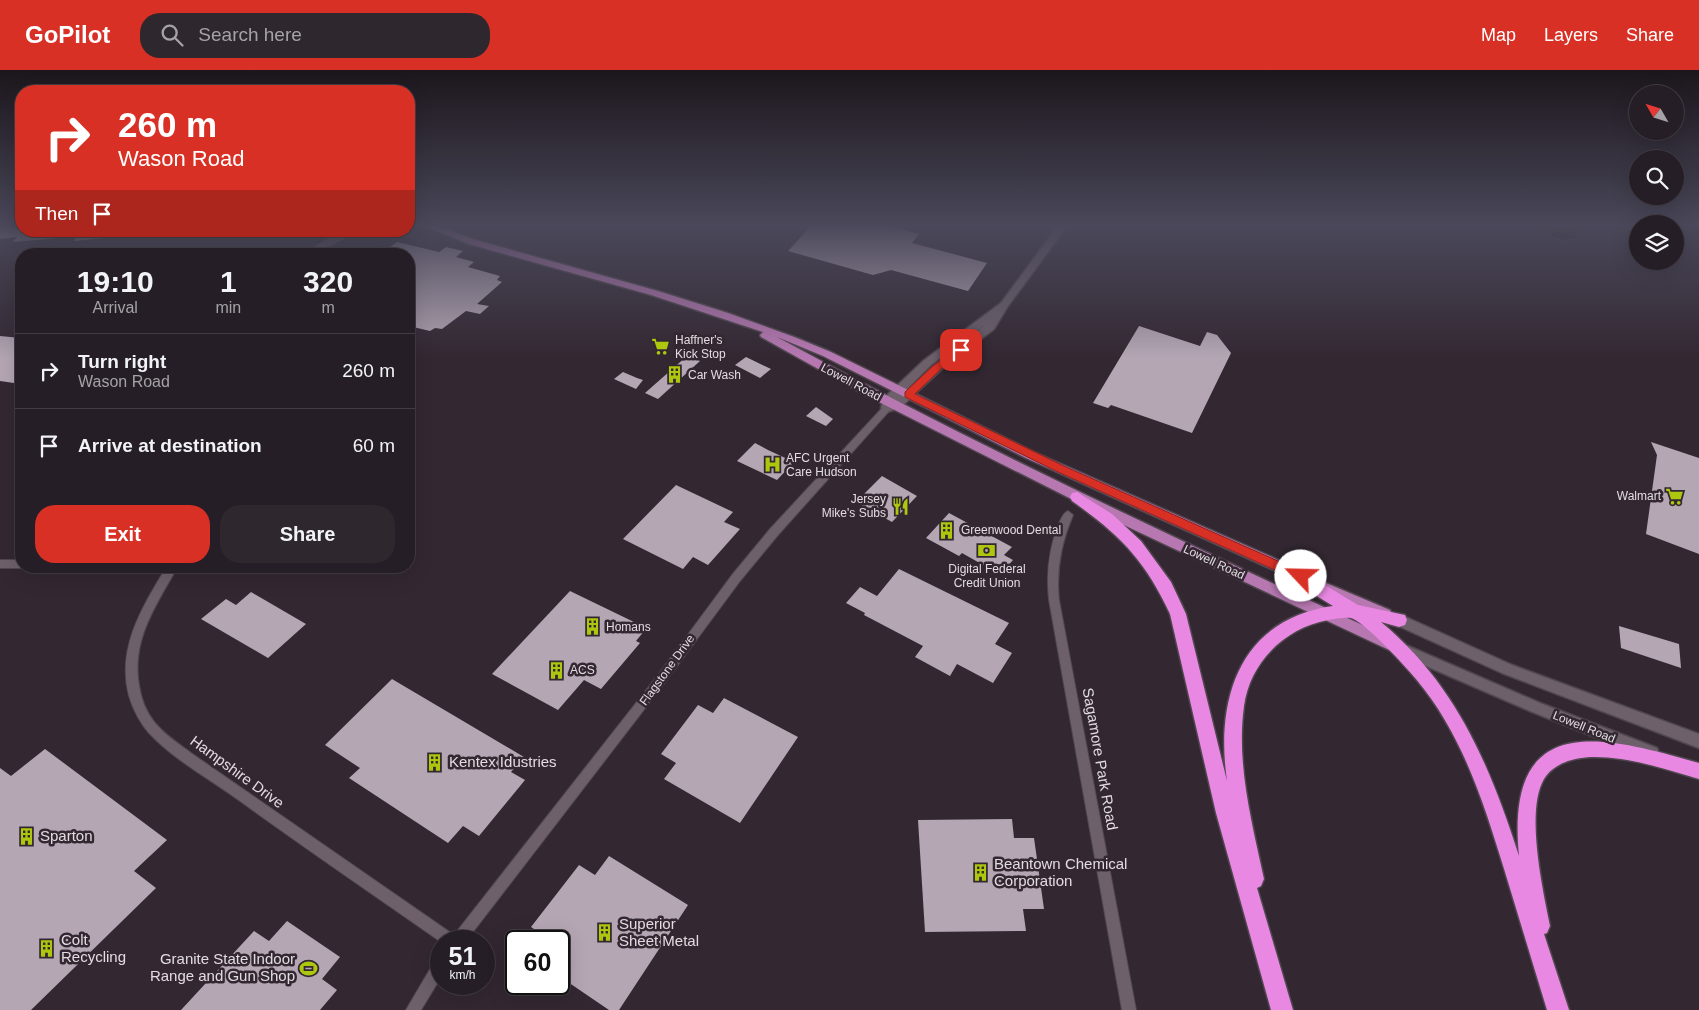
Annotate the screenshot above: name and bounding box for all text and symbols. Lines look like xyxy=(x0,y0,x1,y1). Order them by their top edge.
search box xyxy=(140,13,490,58)
text: GoPilot xyxy=(25,21,110,48)
icon: search xyxy=(158,21,186,49)
text: Search here xyxy=(198,24,302,45)
text: Map xyxy=(1481,25,1516,45)
text: Layers xyxy=(1544,25,1598,45)
text: Share xyxy=(1626,25,1674,45)
north arrow xyxy=(1629,85,1684,140)
map controls xyxy=(1629,85,1684,270)
icon: right xyxy=(35,105,100,170)
text: 260 m xyxy=(118,105,217,144)
text: Wason Road xyxy=(118,146,244,171)
button: search xyxy=(1629,150,1684,205)
icon: arrive xyxy=(88,200,116,228)
text: Then xyxy=(35,203,78,224)
button: layers xyxy=(1629,215,1684,270)
text: 19:10 xyxy=(77,265,154,298)
text: 1 xyxy=(220,265,237,298)
text: 320 xyxy=(303,265,353,298)
text: Arrival xyxy=(93,299,138,316)
text: min xyxy=(215,299,241,316)
text: m xyxy=(321,299,335,316)
pin xyxy=(940,329,982,371)
place label: Haffner's Kick Stop xyxy=(675,333,726,361)
icon: arrive xyxy=(947,336,975,364)
supermarket icon: Haffner's Kick Stop xyxy=(651,337,671,357)
text: Turn right xyxy=(78,351,166,372)
icon: right xyxy=(35,357,63,385)
text: 260 m xyxy=(342,360,395,381)
street label: Lowell Road xyxy=(819,360,883,404)
building icon: Car Wash xyxy=(664,365,684,385)
place label: Car Wash xyxy=(688,368,741,382)
text: Wason Road xyxy=(78,373,170,390)
icon: arrive xyxy=(35,432,63,460)
text: Arrive at destination xyxy=(78,435,262,456)
text: 60 m xyxy=(353,435,395,456)
place label: AFC Urgent Care Hudson xyxy=(786,451,857,479)
hospital icon: AFC Urgent Care Hudson xyxy=(762,455,782,475)
supermarket icon: Walmart xyxy=(1665,486,1685,506)
place label: Walmart xyxy=(1617,489,1662,503)
place label: Jersey Mike's Subs xyxy=(822,492,886,520)
restaurant icon: Jersey Mike's Subs xyxy=(890,496,910,516)
button: Exit xyxy=(35,505,210,563)
button: Share xyxy=(220,505,395,563)
building icon: Greenwood Dental xyxy=(937,520,957,540)
place label: Greenwood Dental xyxy=(961,523,1061,537)
bank icon: Digital Federal Credit Union xyxy=(977,540,997,560)
street label: Lowell Road xyxy=(1181,542,1247,582)
position arrow xyxy=(1274,549,1326,601)
place label: Digital Federal Credit Union xyxy=(948,562,1026,590)
building icon: Homans xyxy=(582,617,602,637)
place label: Homans xyxy=(606,620,651,634)
street label: Flagstone Drive xyxy=(637,632,698,708)
building icon: ACS xyxy=(546,660,566,680)
place label: ACS xyxy=(570,663,595,677)
street label: Sagamore Park Road xyxy=(1080,686,1121,831)
street label: Lowell Road xyxy=(1551,708,1617,746)
street label: Hampshire Drive xyxy=(187,732,287,811)
building icon: Kentex Idustries xyxy=(425,752,445,772)
place label: Kentex Idustries xyxy=(449,753,557,770)
building icon: Sparton xyxy=(16,826,36,846)
place label: Sparton xyxy=(40,827,93,844)
place label: Beantown Chemical Corporation xyxy=(994,855,1127,889)
building icon: Beantown Chemical Corporation xyxy=(970,863,990,883)
place label: Superior Sheet Metal xyxy=(619,915,699,949)
building icon: Superior Sheet Metal xyxy=(595,923,615,943)
speed limit sign: 60 xyxy=(505,930,570,995)
place label: Colt Recycling xyxy=(61,931,126,965)
building icon: Colt Recycling xyxy=(37,939,57,959)
text: 51 xyxy=(449,942,476,970)
place label: Granite State Indoor Range and Gun Shop xyxy=(150,950,295,984)
sports icon: Granite State Indoor Range and Gun Shop xyxy=(299,958,319,978)
text: km/h xyxy=(449,968,476,982)

